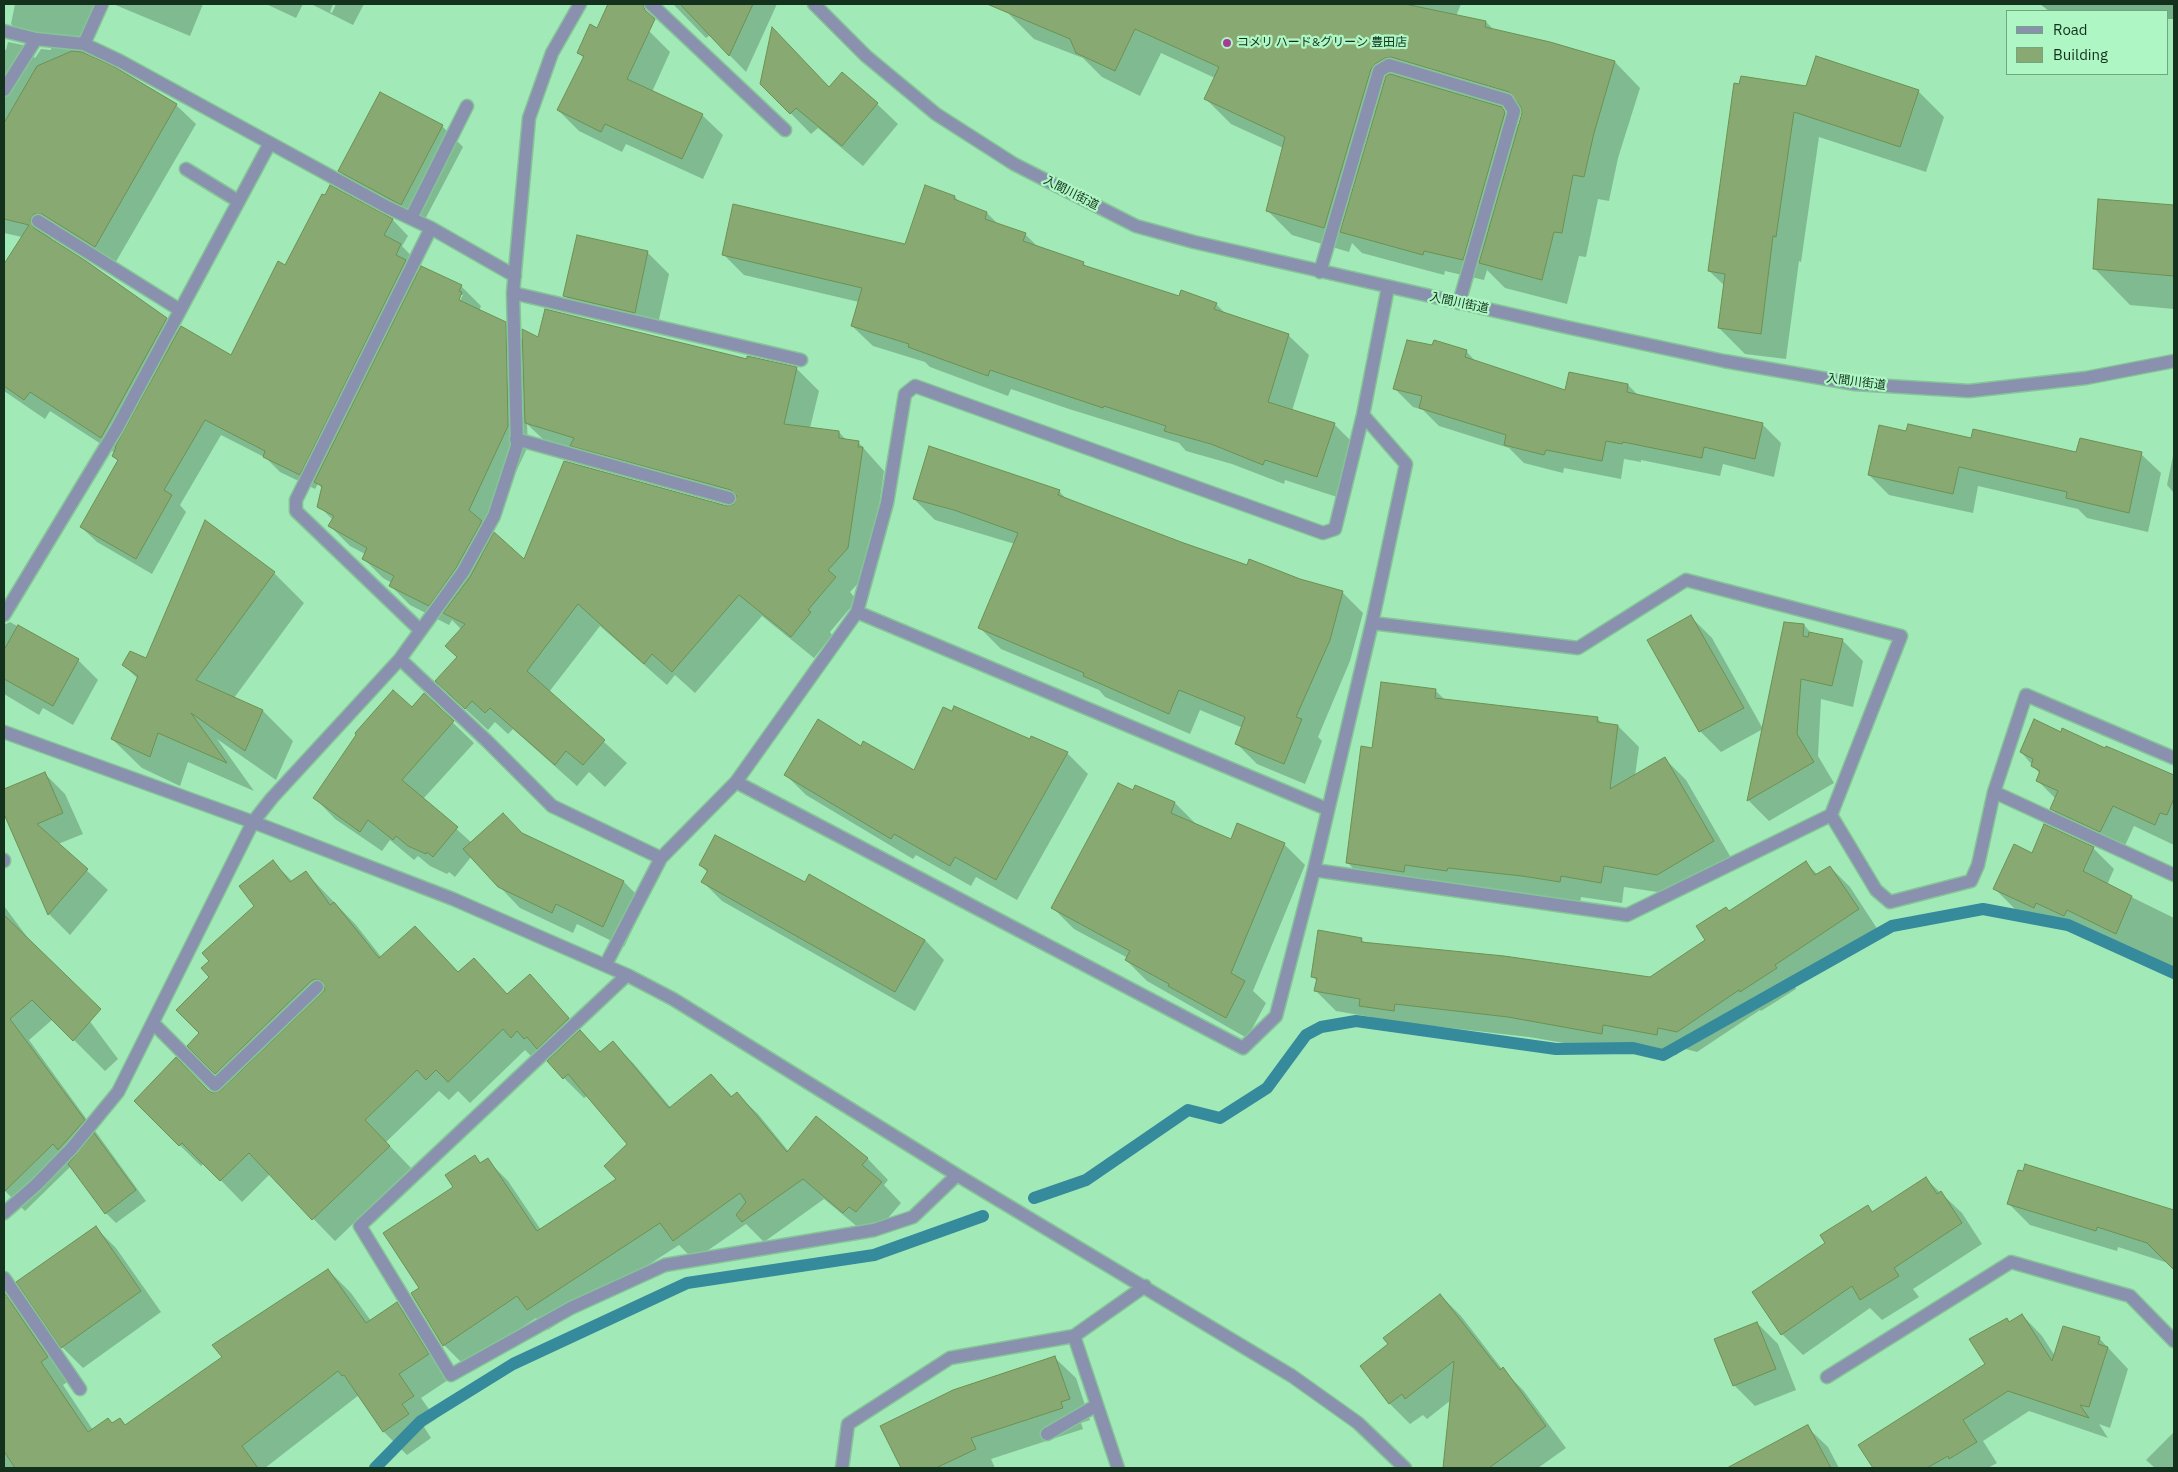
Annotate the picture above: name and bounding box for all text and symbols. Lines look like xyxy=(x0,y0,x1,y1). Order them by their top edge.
legend xyxy=(2006,10,2168,75)
text: Road xyxy=(2053,20,2088,39)
place label: コメリ ハード&グリーン 豊田店 xyxy=(1237,36,1407,50)
marker: コメリ ハード&グリーン 豊田店 xyxy=(1221,37,1233,49)
text: Building xyxy=(2053,45,2108,64)
street label: 入間川街道 xyxy=(1041,173,1101,213)
street label: 入間川街道 xyxy=(1428,290,1490,316)
street label: 入間川街道 xyxy=(1825,371,1887,393)

